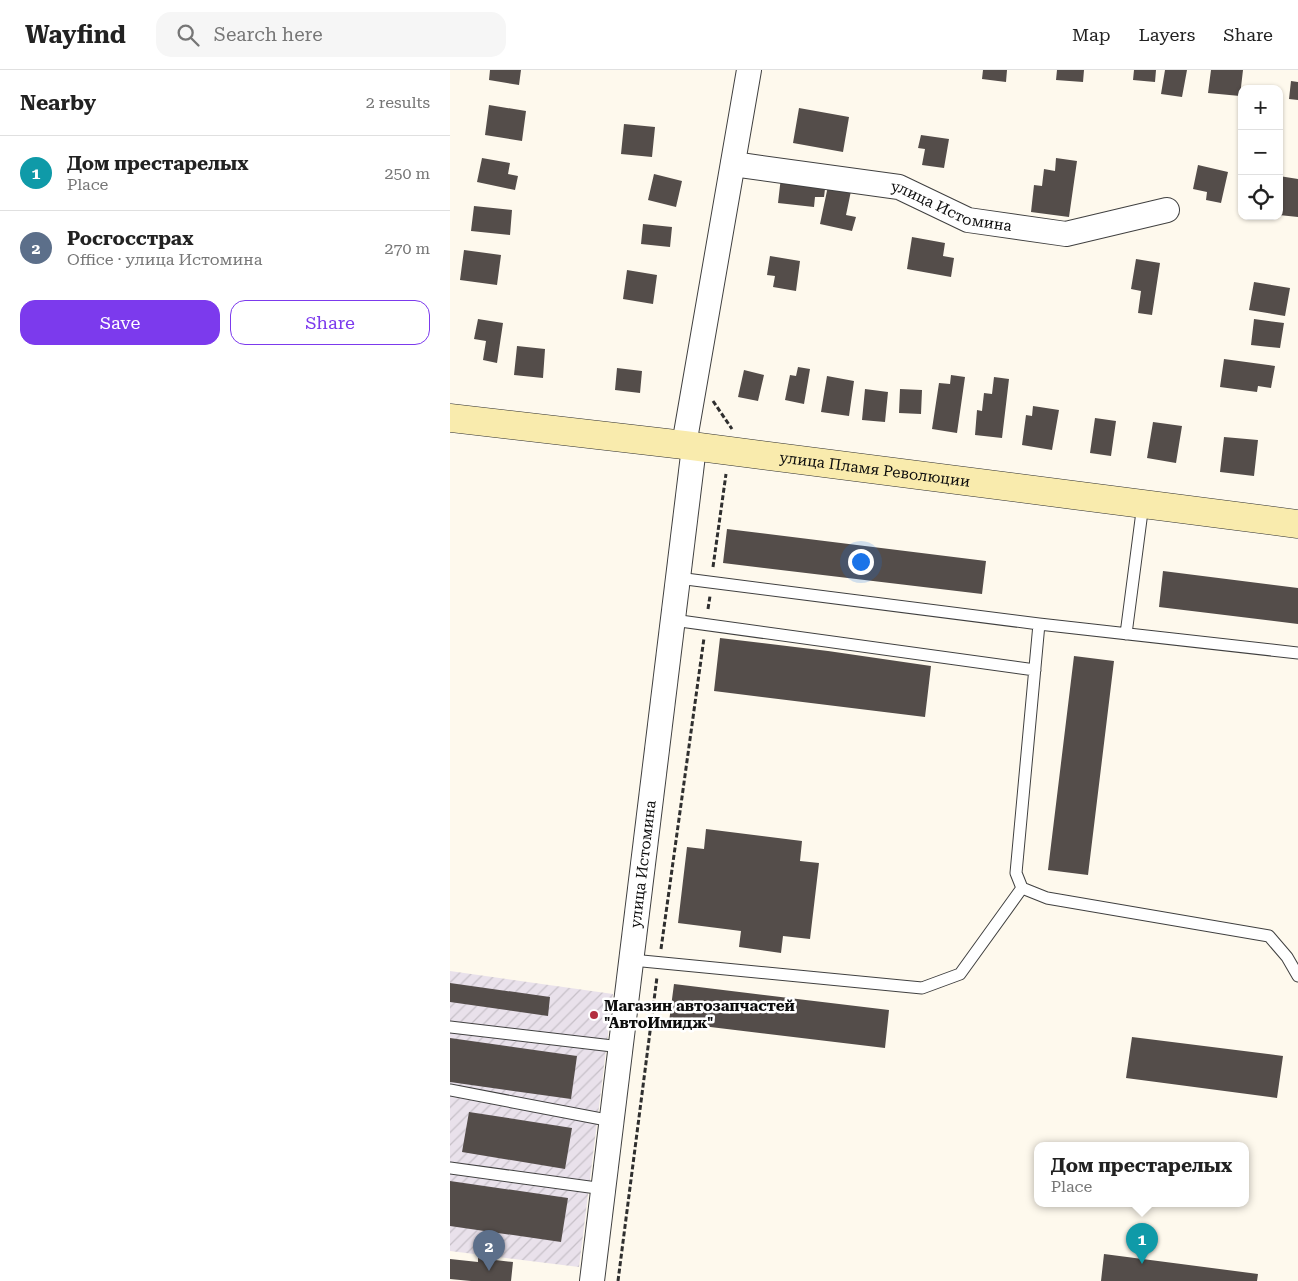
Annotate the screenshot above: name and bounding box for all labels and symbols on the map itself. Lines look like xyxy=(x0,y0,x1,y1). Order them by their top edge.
street label: улица Истомина xyxy=(890,177,1013,235)
street label: улица Пламя Революции xyxy=(779,448,971,491)
your location xyxy=(848,549,874,575)
street label: улица Истомина xyxy=(626,799,660,929)
place label: Магазин автозапчастей "АвтоИмидж" xyxy=(604,997,795,1032)
marker: Магазин автозапчастей "АвтоИмидж" xyxy=(588,1009,600,1021)
pin: 1 xyxy=(1126,1223,1158,1264)
pin: 2 xyxy=(473,1230,505,1271)

